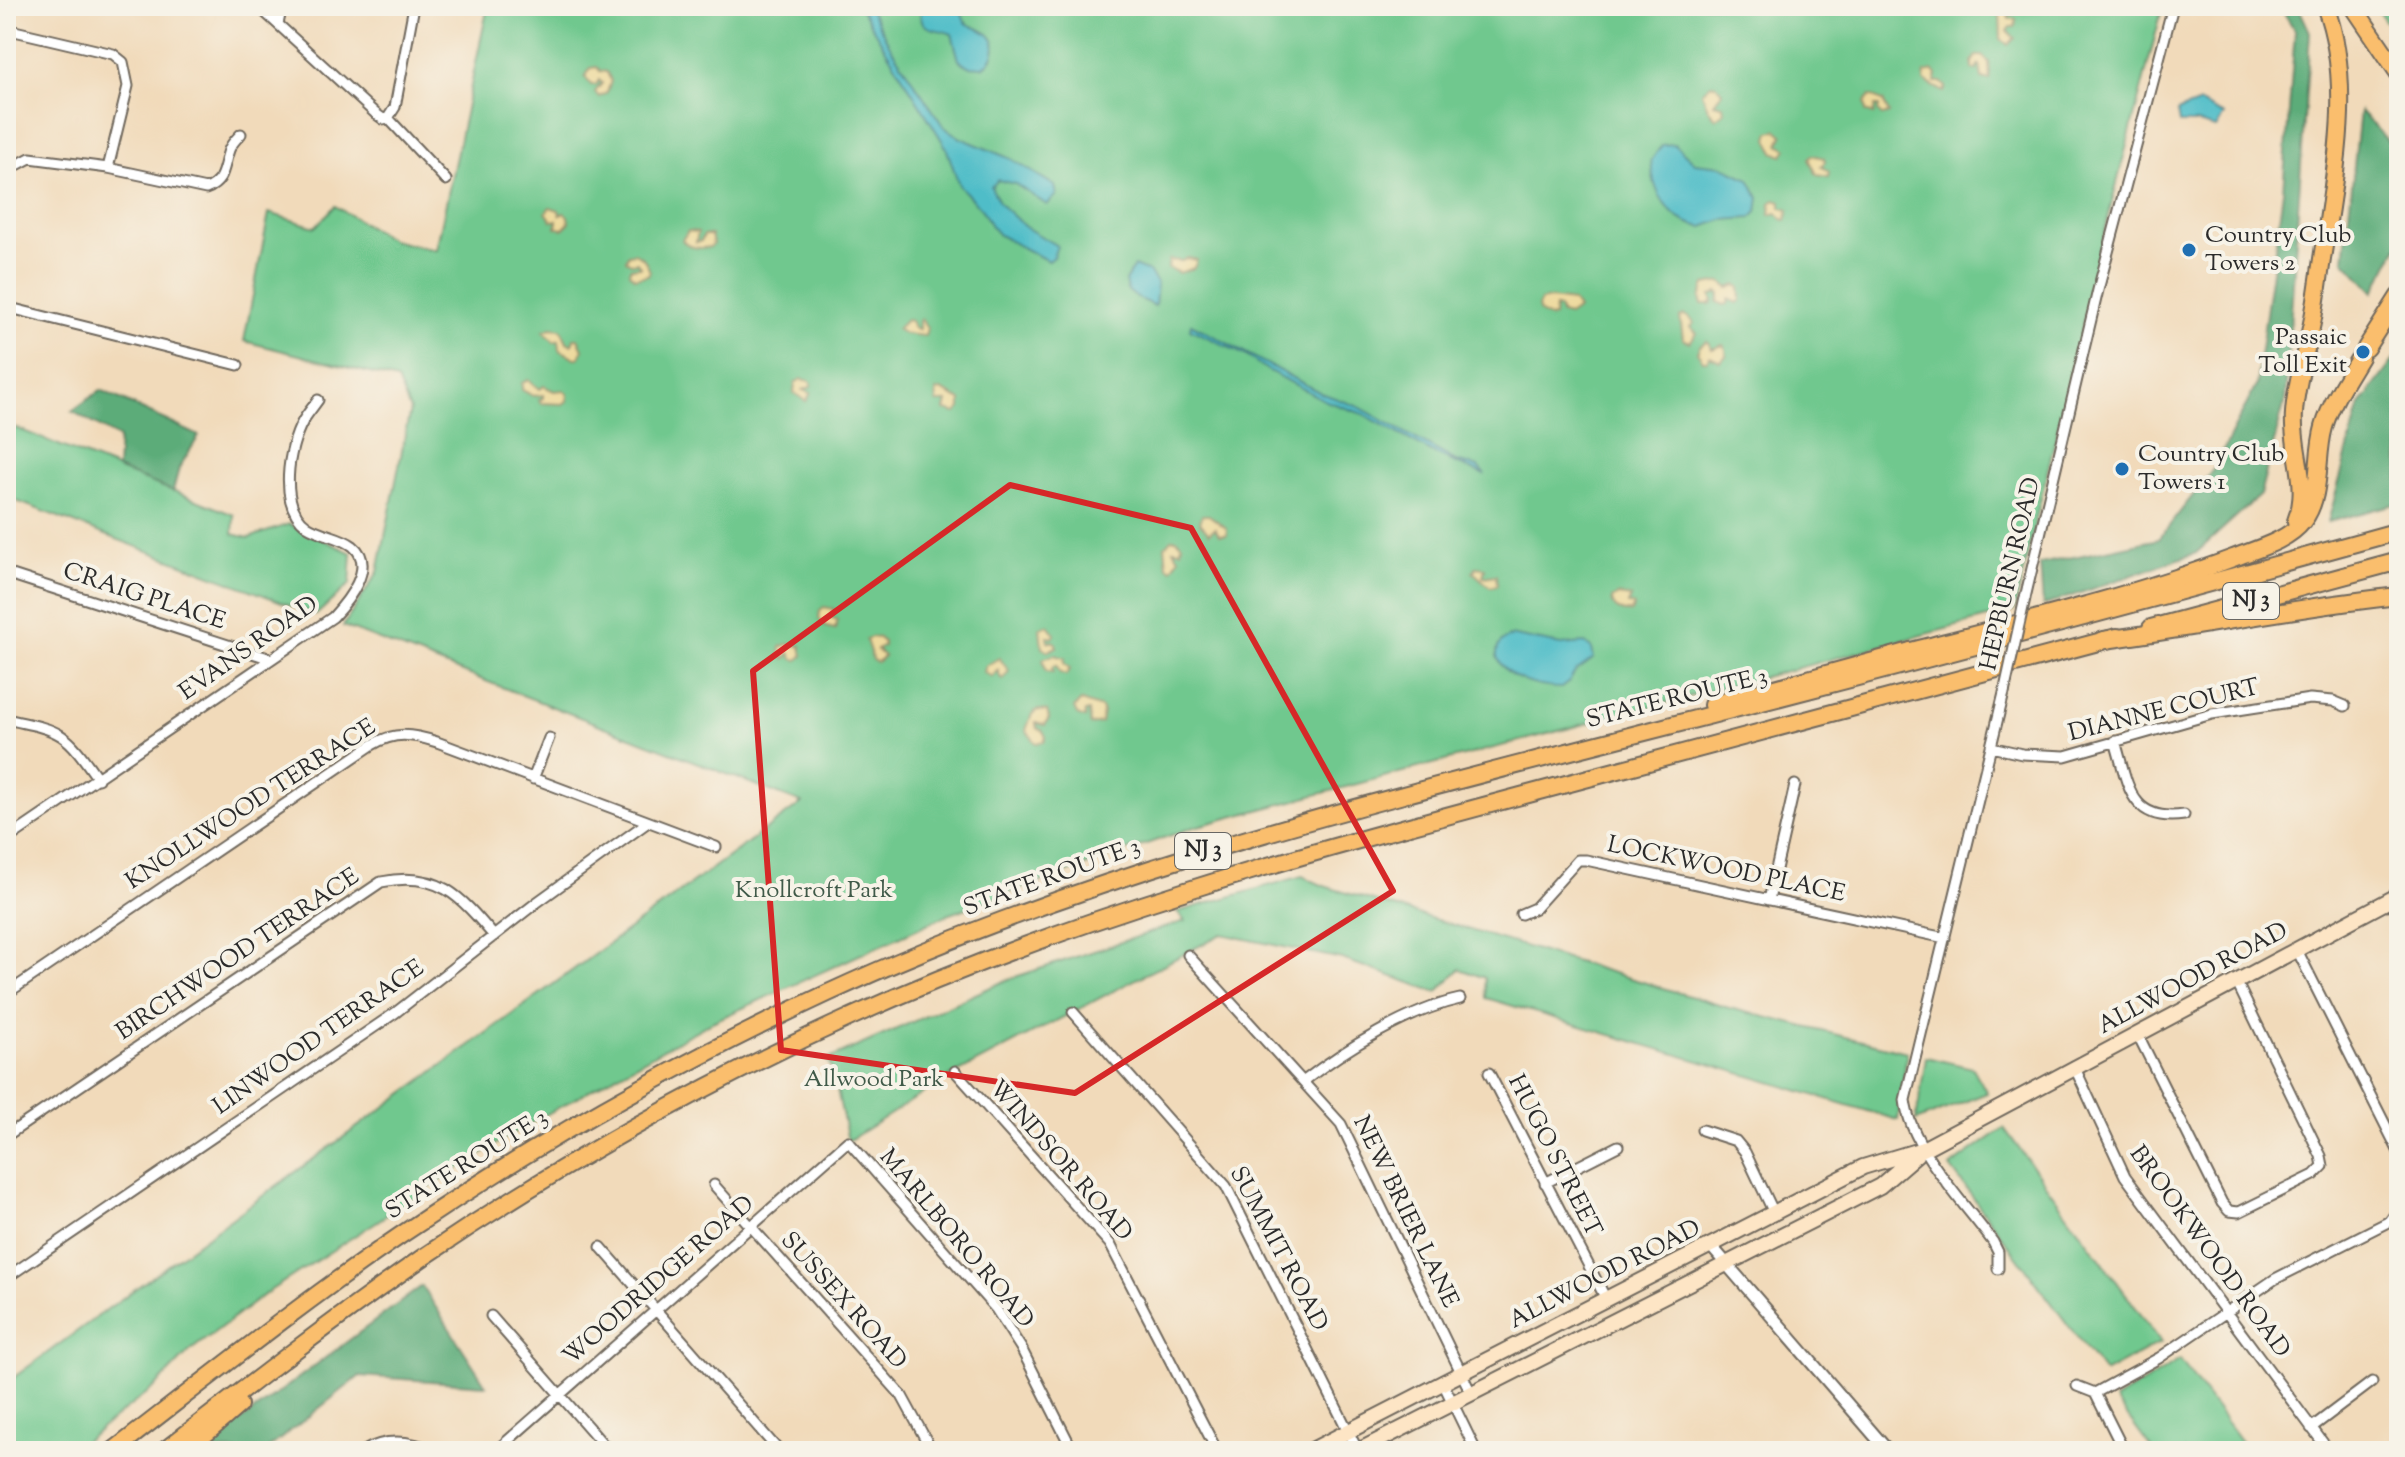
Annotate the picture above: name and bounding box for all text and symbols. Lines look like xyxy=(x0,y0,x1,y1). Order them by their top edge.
place label: Country Club Towers 2 xyxy=(2205,219,2351,281)
marker: Country Club Towers 2 xyxy=(2180,241,2198,259)
place label: Passaic Toll Exit xyxy=(2258,321,2347,383)
marker: Passaic Toll Exit xyxy=(2354,343,2372,361)
place label: Country Club Towers 1 xyxy=(2138,438,2284,500)
marker: Country Club Towers 1 xyxy=(2113,460,2131,478)
street label: HEPBURN ROAD xyxy=(1972,474,2050,674)
street label: CRAIG PLACE xyxy=(58,555,230,639)
road number: NJ 3 xyxy=(2223,583,2279,619)
street label: EVANS ROAD xyxy=(173,588,325,710)
street label: STATE ROUTE 3 xyxy=(1583,660,1771,738)
street label: DIANNE COURT xyxy=(2065,671,2263,751)
street label: KNOLLWOOD TERRACE xyxy=(119,711,383,899)
street label: LOCKWOOD PLACE xyxy=(1604,828,1849,912)
street label: STATE ROUTE 3 xyxy=(959,830,1145,926)
road number: NJ 3 xyxy=(1175,833,1231,869)
street label: BIRCHWOOD TERRACE xyxy=(110,860,367,1049)
park label: Knollcroft Park xyxy=(735,874,893,908)
street label: ALLWOOD ROAD xyxy=(2092,914,2294,1044)
street label: LINWOOD TERRACE xyxy=(207,952,432,1124)
park label: Allwood Park xyxy=(804,1063,944,1097)
street label: HUGO STREET xyxy=(1498,1069,1610,1243)
street label: WINDSOR ROAD xyxy=(980,1073,1140,1249)
street label: STATE ROUTE 3 xyxy=(379,1101,555,1229)
street label: NEW BRIER LANE xyxy=(1344,1110,1467,1314)
street label: BROOKWOOD ROAD xyxy=(2120,1139,2298,1365)
street label: MARLBORO ROAD xyxy=(871,1142,1041,1336)
street label: SUMMIT ROAD xyxy=(1220,1161,1336,1337)
street label: WOODRIDGE ROAD xyxy=(556,1188,762,1374)
street label: ALLWOOD ROAD xyxy=(1503,1212,1707,1338)
street label: SUSSEX ROAD xyxy=(772,1225,914,1377)

